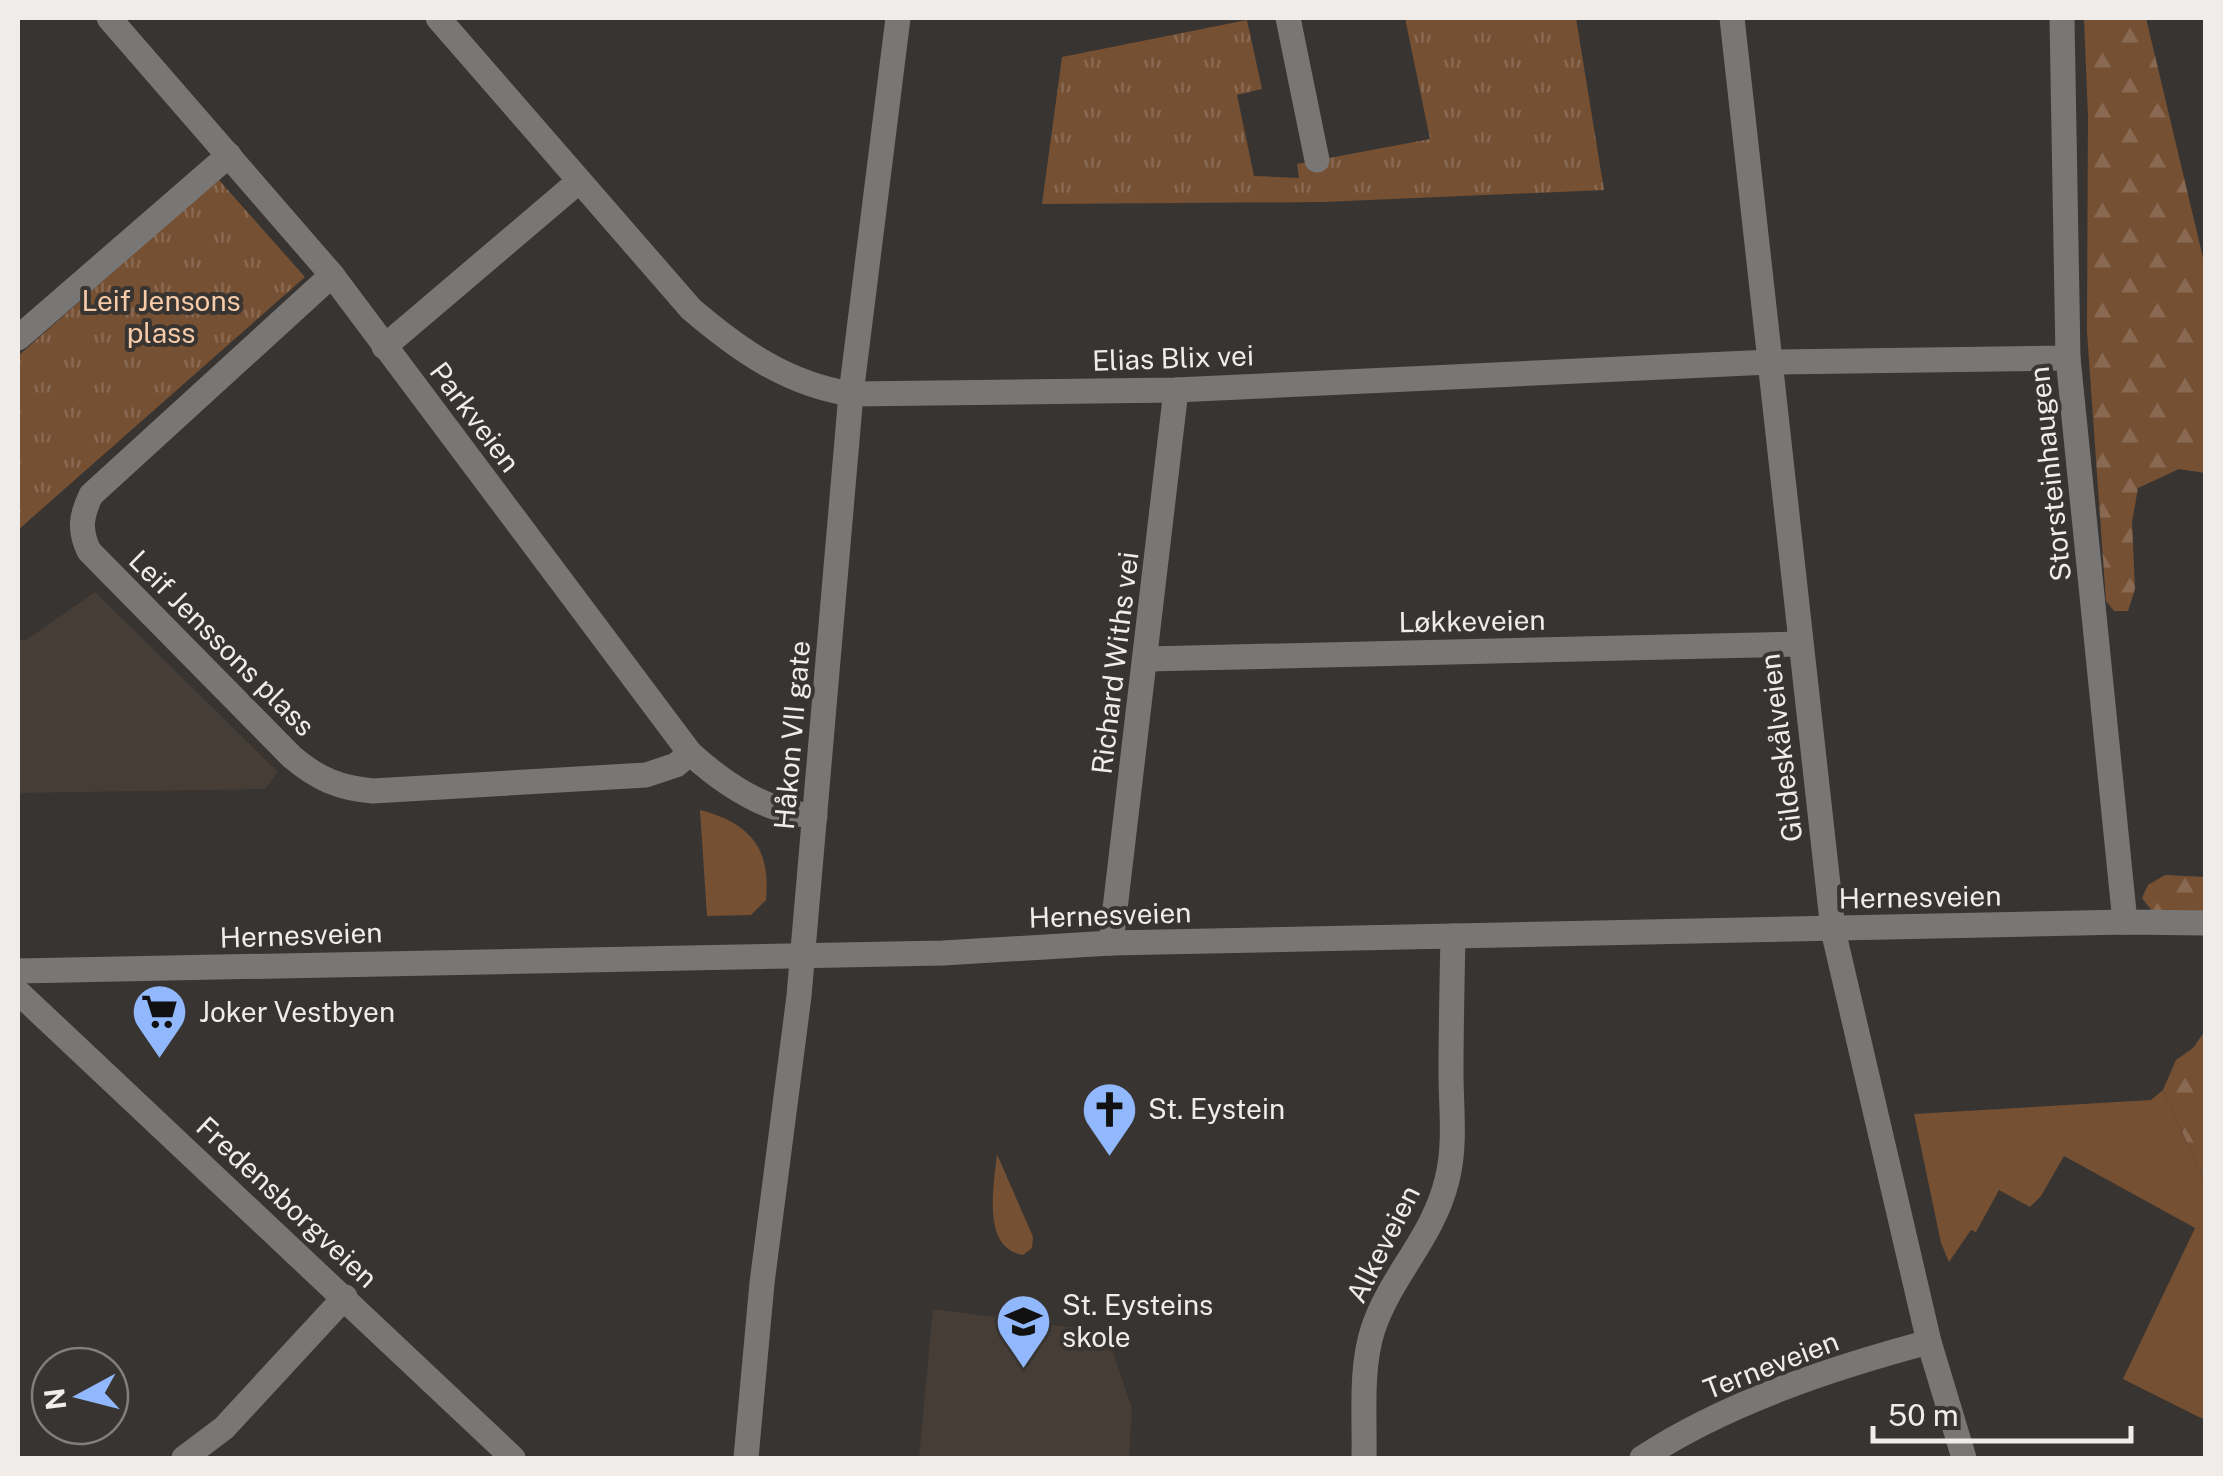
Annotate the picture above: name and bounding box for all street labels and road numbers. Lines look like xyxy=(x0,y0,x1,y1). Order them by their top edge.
street label: Elias Blix vei xyxy=(1092,338,1254,377)
street label: Parkveien xyxy=(423,355,527,478)
street label: Storsteinhaugen xyxy=(2022,365,2077,583)
street label: Leif Jenssons plass xyxy=(123,543,322,742)
street label: Richard Withs vei xyxy=(1084,550,1145,776)
street label: Løkkeveien xyxy=(1398,603,1546,638)
street label: Håkon VII gate xyxy=(767,639,816,831)
street label: Gildeskålveien xyxy=(1753,652,1808,844)
street label: Hernesveien xyxy=(1838,879,2002,914)
street label: Hernesveien xyxy=(1028,895,1192,934)
street label: Hernesveien xyxy=(219,915,383,954)
street label: Fredensborgveien xyxy=(190,1109,385,1294)
street label: Alkeveien xyxy=(1339,1179,1426,1308)
street label: Terneveien xyxy=(1699,1324,1843,1405)

